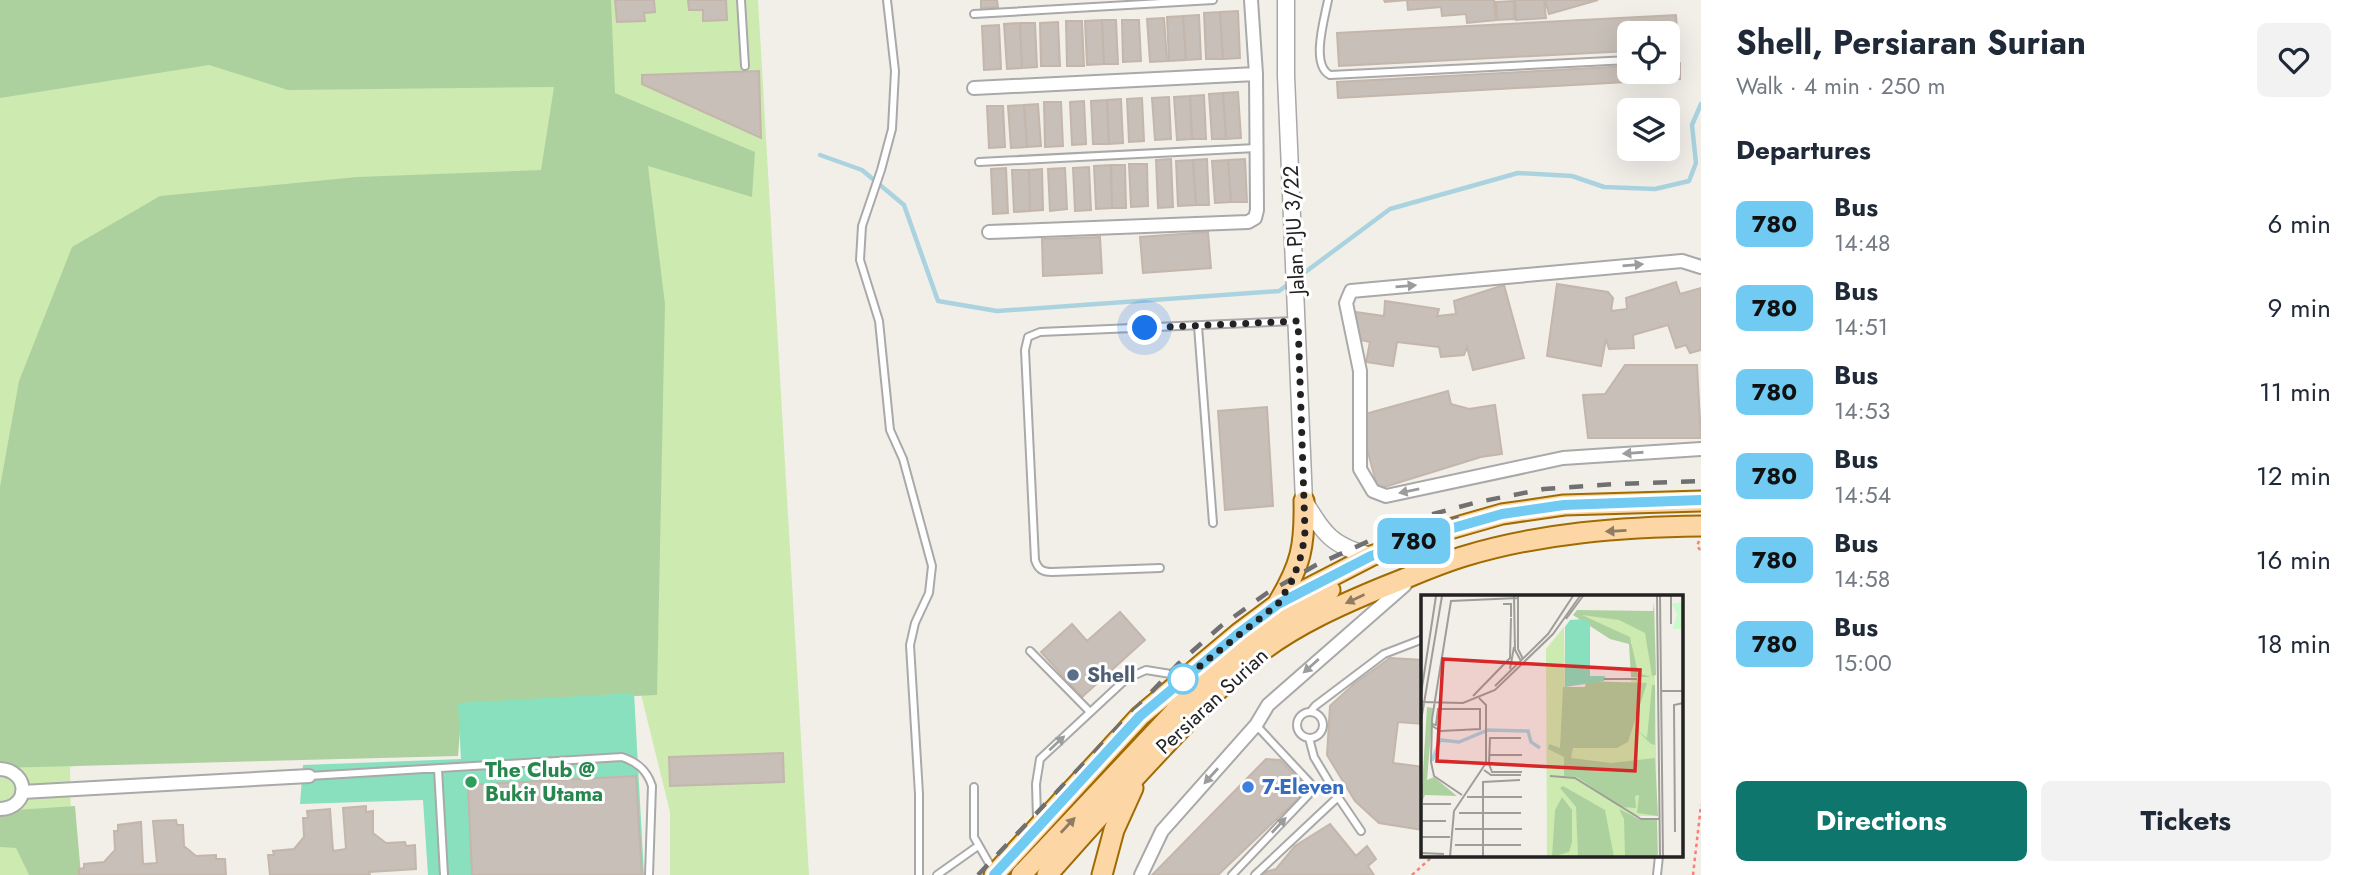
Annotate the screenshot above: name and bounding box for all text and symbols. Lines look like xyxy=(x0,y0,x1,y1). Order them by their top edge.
text: Shell, Persiaran Surian xyxy=(1736,19,2086,66)
map controls xyxy=(1617,21,1680,161)
button: locate xyxy=(1617,21,1680,84)
button: heart xyxy=(2257,23,2331,97)
text: Walk · 4 min · 250 m xyxy=(1736,69,1945,103)
button: layers xyxy=(1617,98,1680,161)
text: Departures xyxy=(1736,131,1871,169)
street label: Jalan PJU 3/22 xyxy=(1276,165,1313,298)
text: Bus xyxy=(1834,188,1878,226)
text: 6 min xyxy=(2268,205,2331,243)
text: 780 xyxy=(1752,206,1797,241)
text: 14:48 xyxy=(1834,226,1891,260)
one-way arrow xyxy=(1622,259,1644,270)
text: Bus xyxy=(1834,272,1878,310)
one-way arrow xyxy=(1395,280,1417,291)
text: 9 min xyxy=(2268,289,2331,327)
text: 780 xyxy=(1752,290,1797,325)
your location xyxy=(1127,310,1162,345)
text: 14:51 xyxy=(1834,310,1888,344)
text: Bus xyxy=(1834,356,1878,394)
text: 11 min xyxy=(2259,373,2331,411)
text: 780 xyxy=(1752,374,1797,409)
text: 14:53 xyxy=(1834,394,1890,428)
text: Bus xyxy=(1834,440,1878,478)
one-way arrow xyxy=(1622,448,1644,459)
text: 12 min xyxy=(2256,457,2331,495)
text: 780 xyxy=(1752,458,1797,493)
text: 14:54 xyxy=(1834,478,1891,512)
one-way arrow xyxy=(1398,486,1420,497)
line badge: 780 xyxy=(1374,518,1454,564)
text: 780 xyxy=(1391,523,1437,558)
text: Bus xyxy=(1834,524,1878,562)
one-way arrow xyxy=(1605,525,1627,536)
text: 16 min xyxy=(2256,541,2331,579)
text: 780 xyxy=(1752,542,1797,577)
text: 14:58 xyxy=(1834,562,1890,596)
one-way arrow xyxy=(1345,594,1365,605)
inset map xyxy=(1421,595,1684,858)
text: Bus xyxy=(1834,608,1878,646)
text: 18 min xyxy=(2257,625,2331,663)
text: 780 xyxy=(1752,626,1797,661)
street label: Persiaran Surian xyxy=(1149,641,1275,761)
text: 15:00 xyxy=(1834,646,1892,680)
one-way arrow xyxy=(1302,658,1320,674)
place label: Shell xyxy=(1087,660,1135,690)
unlabelled marker xyxy=(1168,664,1198,694)
marker: Shell xyxy=(1065,667,1081,683)
one-way arrow xyxy=(1048,736,1065,752)
place label: The Club @ Bukit Utama xyxy=(485,755,603,809)
one-way arrow xyxy=(1204,767,1219,784)
place label: 7-Eleven xyxy=(1262,772,1344,802)
marker: The Club @ Bukit Utama xyxy=(463,774,479,790)
marker: 7-Eleven xyxy=(1240,779,1256,795)
button: Directions xyxy=(1736,781,2027,861)
button: Tickets xyxy=(2041,781,2331,861)
one-way arrow xyxy=(1060,817,1076,834)
one-way arrow xyxy=(1271,817,1288,834)

